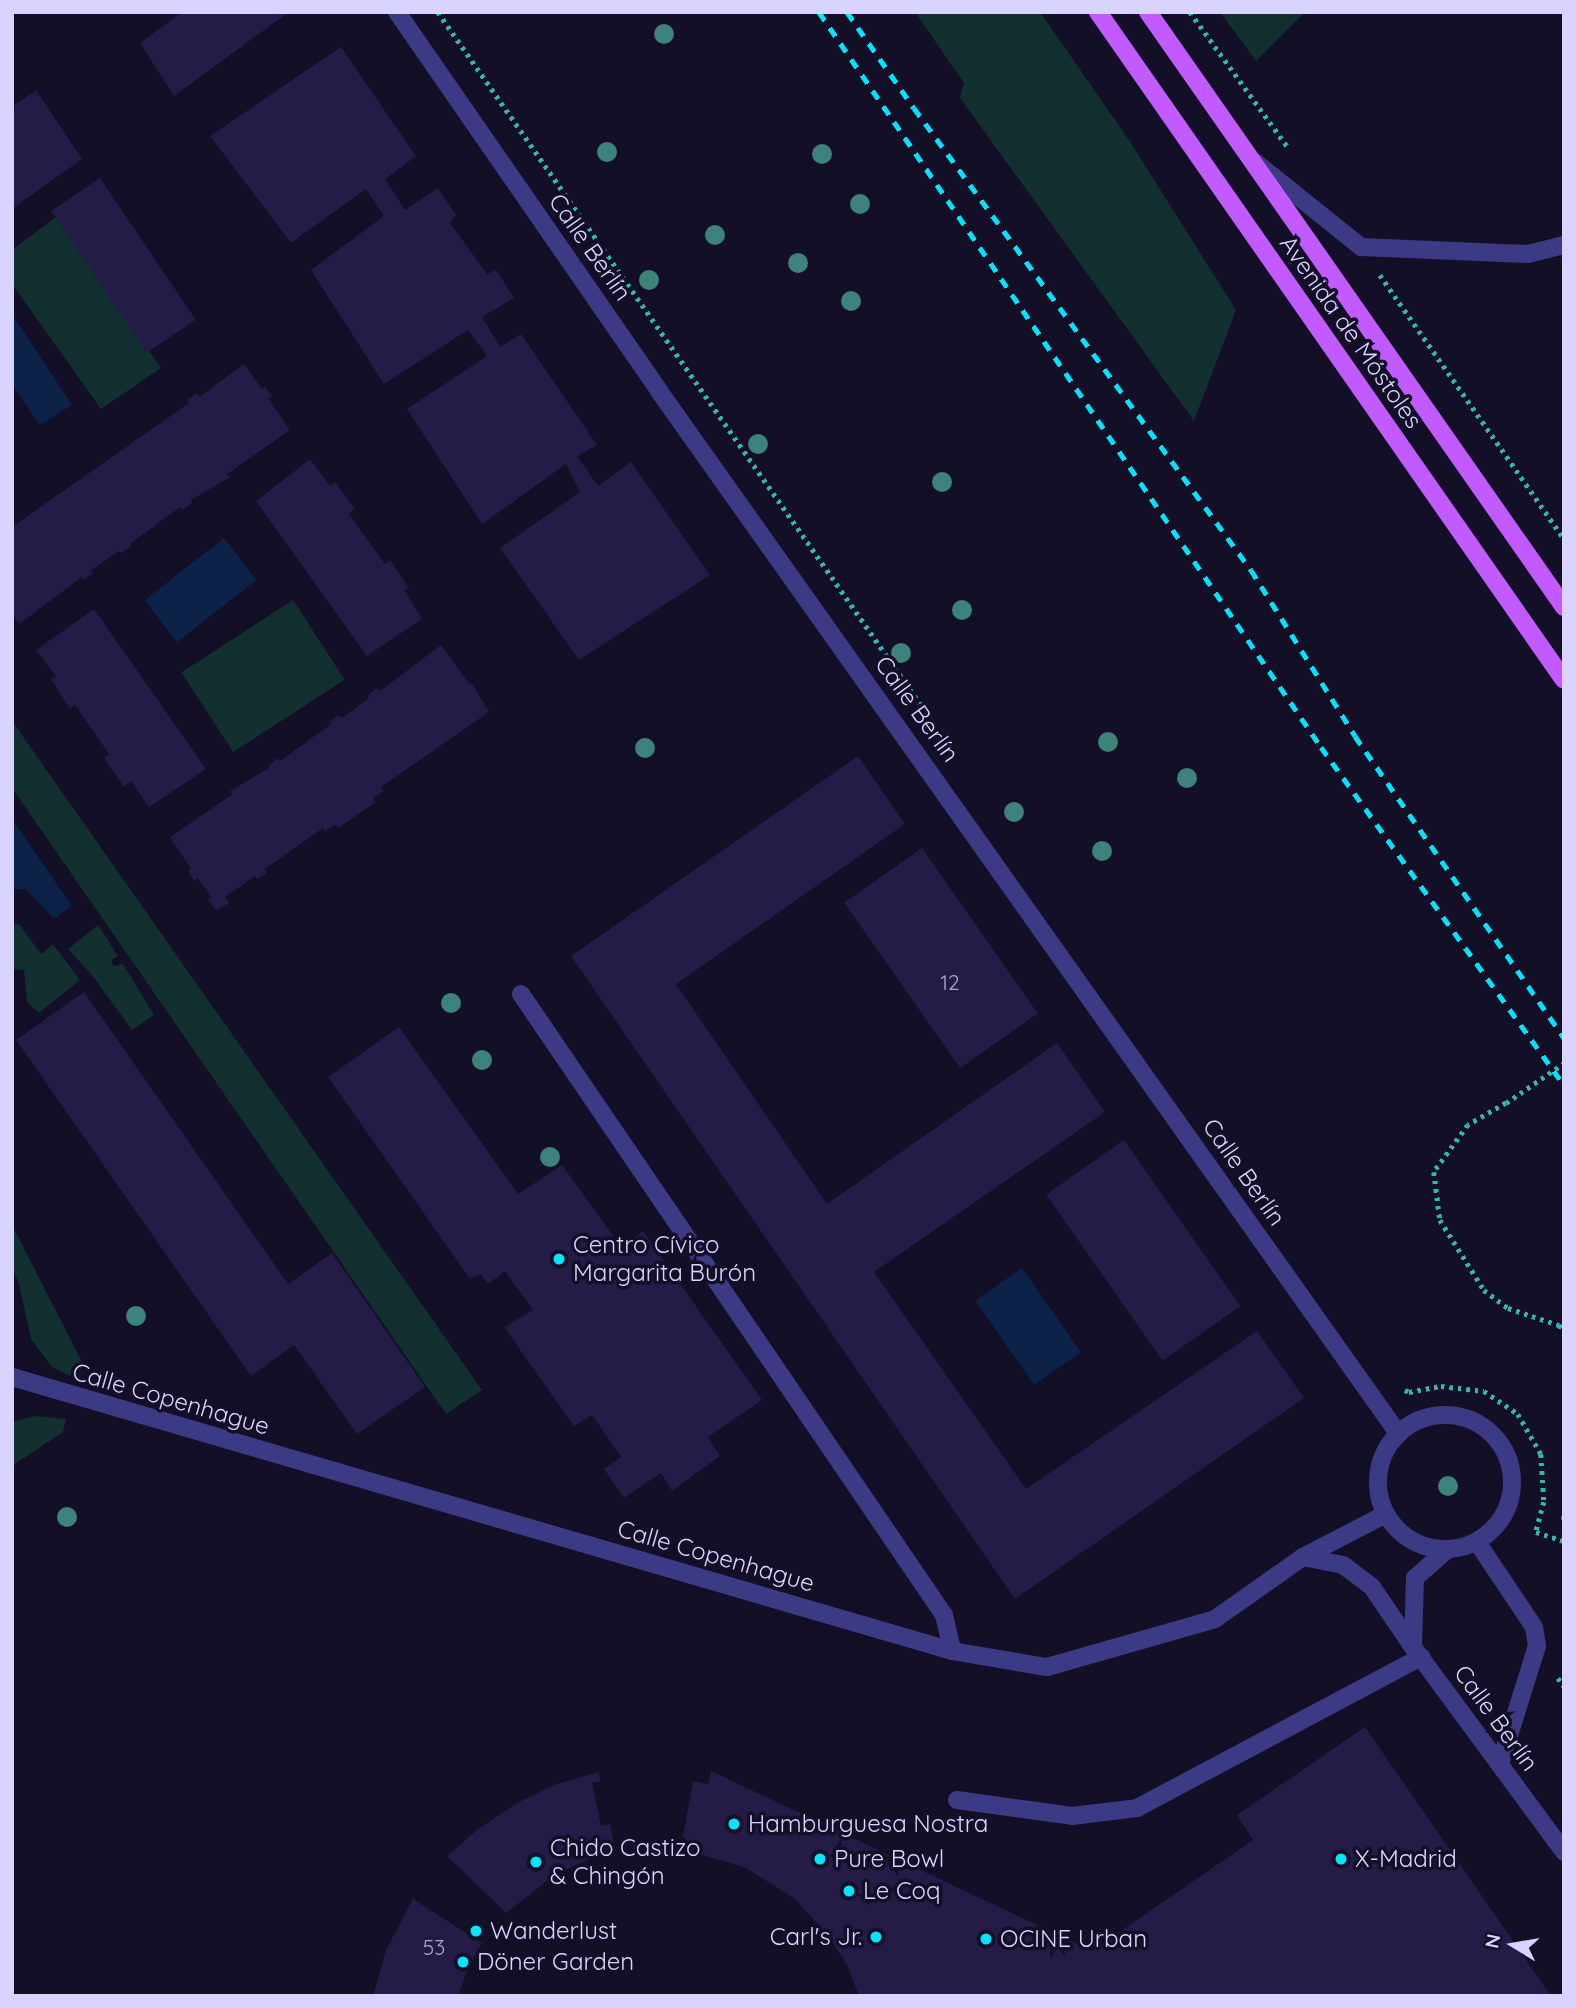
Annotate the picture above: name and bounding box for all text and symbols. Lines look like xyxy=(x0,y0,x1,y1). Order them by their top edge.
street label: Calle Berlín xyxy=(543,188,637,306)
street label: Avenida de Móstoles xyxy=(1274,230,1428,434)
street label: Calle Berlín xyxy=(869,650,965,768)
house number: 12 xyxy=(940,969,960,995)
street label: Calle Berlín xyxy=(1197,1113,1291,1231)
place label: Centro Cívico Margarita Burón xyxy=(573,1231,756,1287)
marker: Centro Cívico Margarita Burón xyxy=(551,1251,567,1267)
street label: Calle Copenhague xyxy=(69,1357,273,1441)
street label: Calle Copenhague xyxy=(614,1514,818,1598)
street label: Calle Berlín xyxy=(1448,1659,1544,1777)
place label: Hamburguesa Nostra xyxy=(748,1810,988,1838)
marker: Hamburguesa Nostra xyxy=(726,1816,742,1832)
place label: Chido Castizo & Chingón xyxy=(550,1834,701,1890)
place label: Pure Bowl xyxy=(834,1845,944,1873)
place label: X-Madrid xyxy=(1355,1845,1457,1873)
marker: Pure Bowl xyxy=(812,1851,828,1867)
marker: X-Madrid xyxy=(1333,1851,1349,1867)
marker: Chido Castizo & Chingón xyxy=(528,1854,544,1870)
place label: Le Coq xyxy=(863,1877,941,1905)
marker: Le Coq xyxy=(841,1883,857,1899)
north arrow xyxy=(1478,1910,1548,1980)
place label: Wanderlust xyxy=(490,1917,617,1945)
marker: Wanderlust xyxy=(468,1923,484,1939)
place label: Carl's Jr. xyxy=(770,1923,862,1951)
place label: OCINE Urban xyxy=(1000,1925,1147,1953)
marker: Carl's Jr. xyxy=(868,1929,884,1945)
marker: OCINE Urban xyxy=(978,1931,994,1947)
text: N xyxy=(1479,1932,1505,1950)
house number: 53 xyxy=(423,1934,445,1960)
place label: Döner Garden xyxy=(477,1948,634,1976)
marker: Döner Garden xyxy=(455,1954,471,1970)

